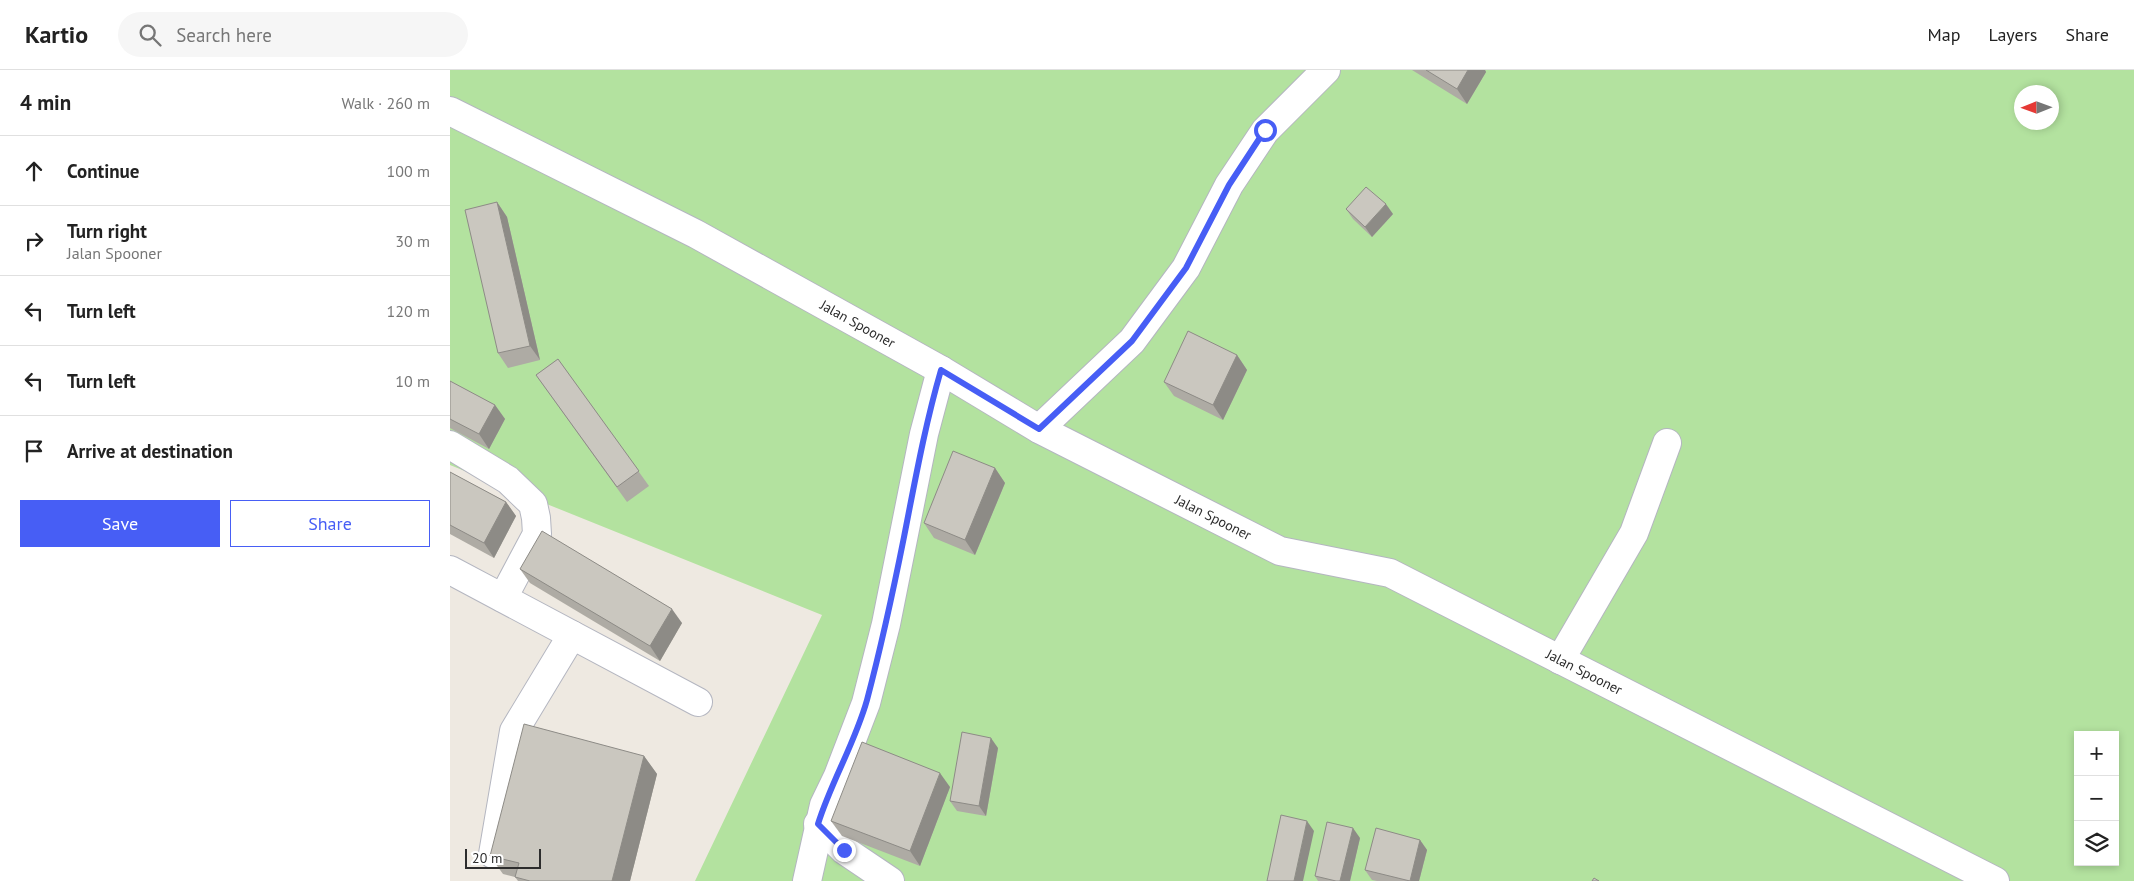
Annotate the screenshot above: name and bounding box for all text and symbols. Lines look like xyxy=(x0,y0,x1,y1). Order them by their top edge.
search box xyxy=(118,12,468,57)
text: Kartio xyxy=(25,19,88,50)
icon: search xyxy=(136,21,164,49)
text: Search here xyxy=(176,23,272,47)
text: Map xyxy=(1928,23,1960,46)
text: Layers xyxy=(1988,23,2037,46)
text: Share xyxy=(2065,23,2109,46)
north arrow xyxy=(2014,85,2059,130)
text: 4 min xyxy=(20,89,71,116)
text: Walk · 260 m xyxy=(341,93,430,113)
route start xyxy=(1254,119,1277,142)
icon: ahead xyxy=(20,157,48,185)
text: Continue xyxy=(67,159,139,183)
text: 100 m xyxy=(387,161,430,181)
text: Turn right xyxy=(67,219,147,243)
icon: right xyxy=(20,227,48,255)
text: 30 m xyxy=(395,231,430,251)
text: Jalan Spooner xyxy=(67,243,162,263)
street label: Jalan Spooner xyxy=(816,295,899,352)
icon: left xyxy=(20,297,48,325)
text: Turn left xyxy=(67,299,136,323)
text: 120 m xyxy=(387,301,430,321)
icon: left xyxy=(20,367,48,395)
text: Turn left xyxy=(67,369,136,393)
text: 10 m xyxy=(395,371,430,391)
icon: arrive xyxy=(20,437,48,465)
text: Arrive at destination xyxy=(67,439,233,463)
street label: Jalan Spooner xyxy=(1171,490,1255,544)
button: Save xyxy=(20,500,220,547)
button: Share xyxy=(230,500,430,547)
street label: Jalan Spooner xyxy=(1542,645,1626,699)
map controls xyxy=(2074,731,2119,866)
button: + xyxy=(2074,731,2119,776)
button: − xyxy=(2074,776,2119,821)
button: layers xyxy=(2074,821,2119,866)
route end xyxy=(833,839,856,862)
scale bar xyxy=(465,846,541,869)
text: 20 m xyxy=(472,849,502,867)

